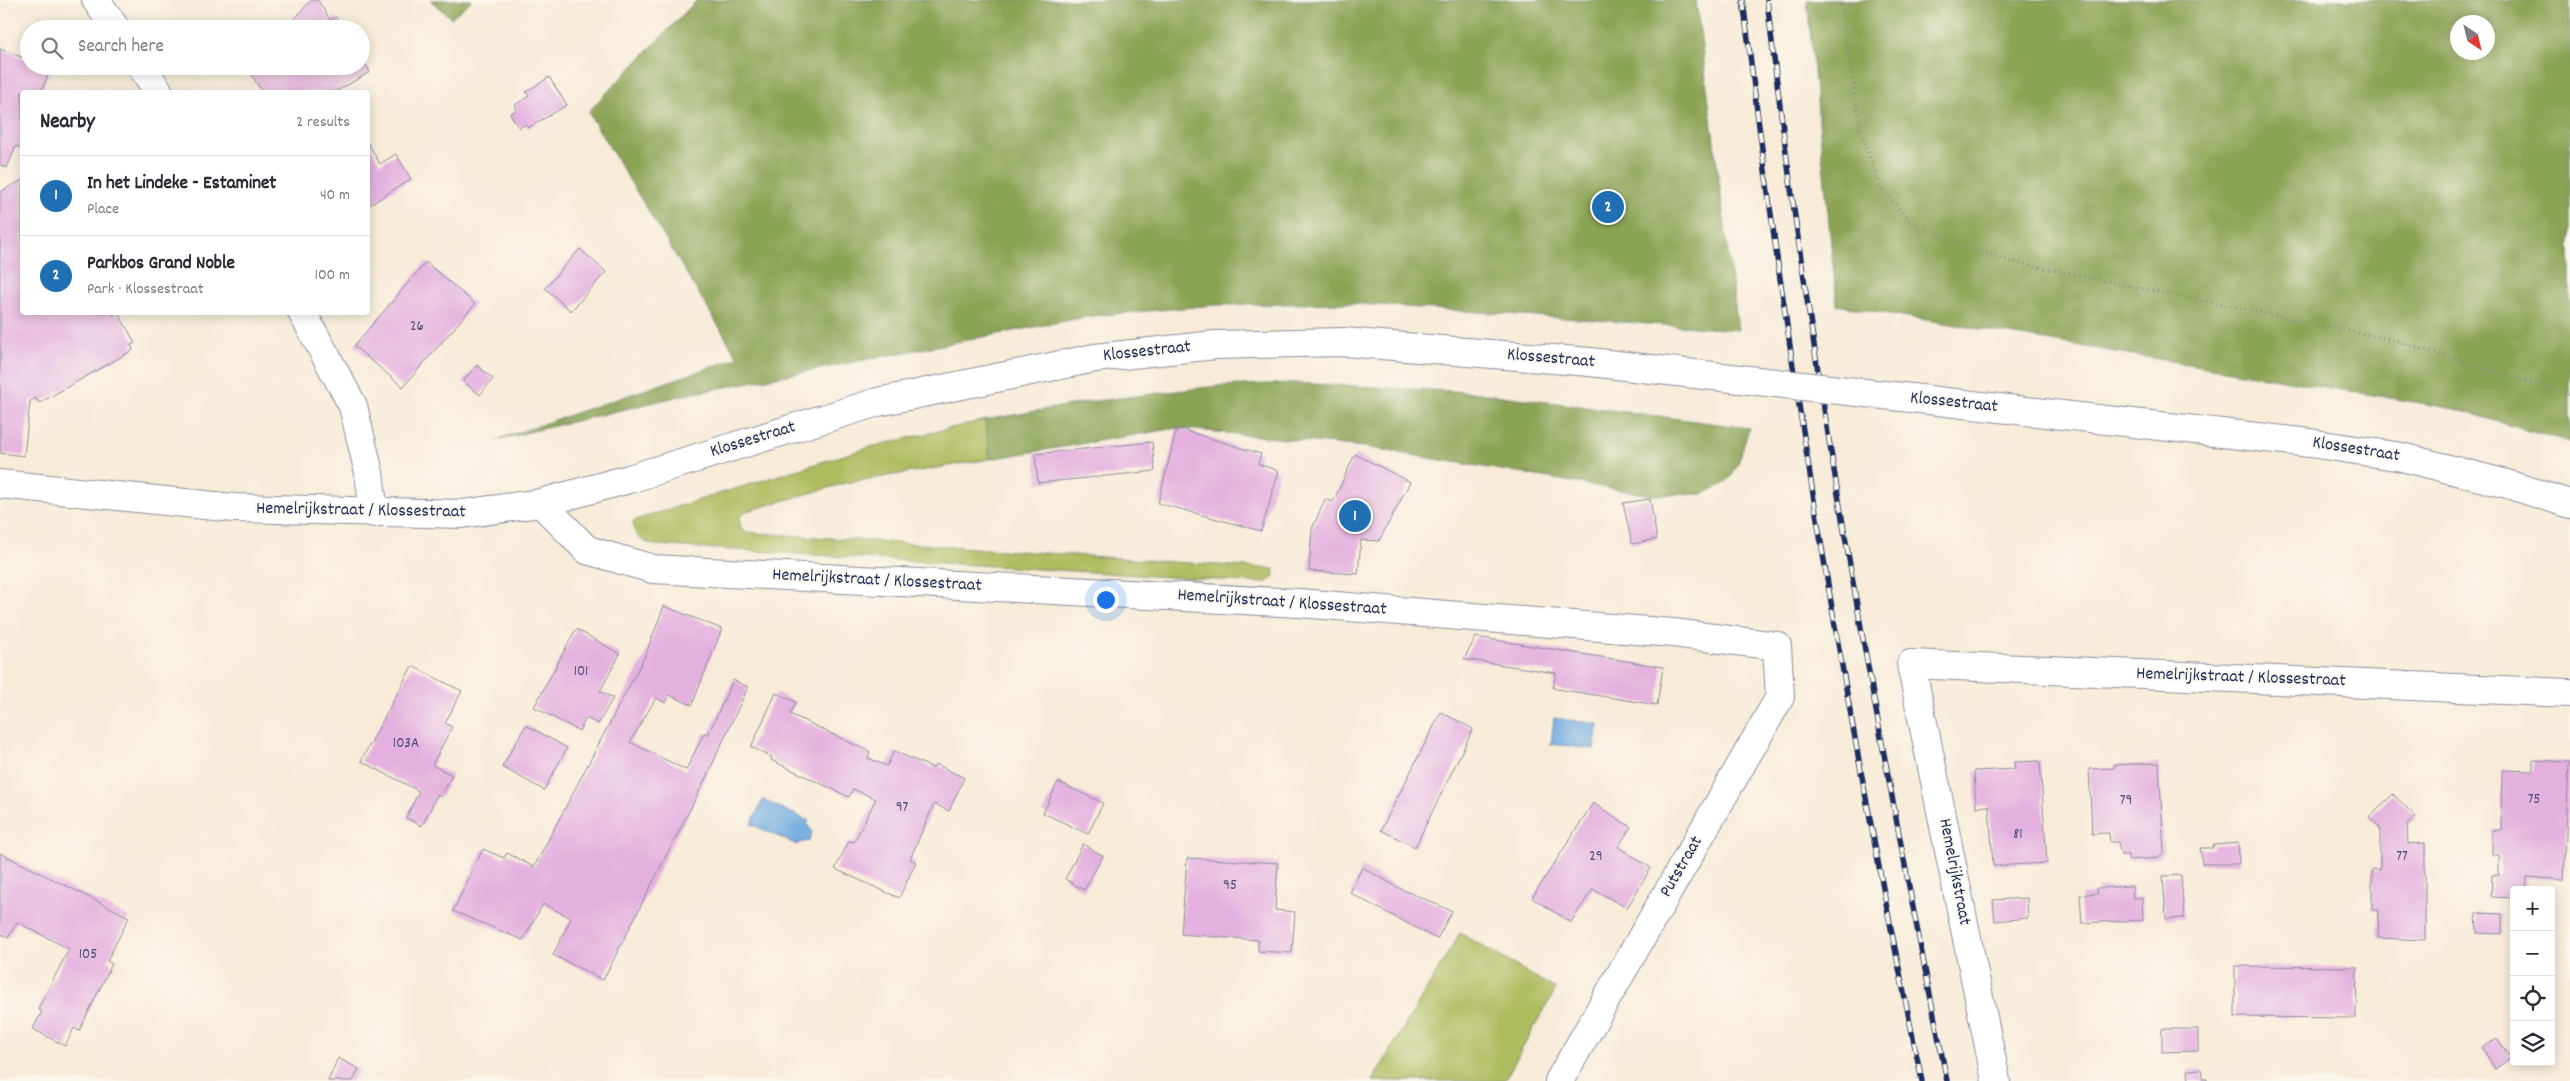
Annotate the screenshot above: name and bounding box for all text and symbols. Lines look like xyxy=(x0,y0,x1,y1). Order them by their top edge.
north arrow xyxy=(2450,15,2495,60)
search box xyxy=(20,20,370,75)
icon: search xyxy=(38,34,66,62)
text: Search here xyxy=(78,34,164,61)
text: Nearby xyxy=(40,108,95,138)
text: 2 results xyxy=(296,111,350,134)
text: In het Lindeke - Estaminet xyxy=(87,171,276,198)
text: 1 xyxy=(54,184,58,207)
text: 40 m xyxy=(320,184,350,207)
pin: 2 xyxy=(1592,188,1624,226)
text: Place xyxy=(87,198,119,221)
text: Parkbos Grand Noble xyxy=(87,251,235,278)
text: 2 xyxy=(53,264,60,287)
text: 100 m xyxy=(314,264,350,287)
text: Park · Klossestraat xyxy=(87,278,204,301)
house number: 26 xyxy=(410,316,424,338)
street label: Klossestraat xyxy=(1102,335,1192,369)
street label: Klossestraat xyxy=(1506,343,1596,375)
street label: Klossestraat xyxy=(1909,386,1999,420)
street label: Klossestraat xyxy=(707,415,799,465)
street label: Klossestraat xyxy=(2311,431,2402,469)
street label: Hemelrijkstraat / Klossestraat xyxy=(256,497,466,525)
pin: 1 xyxy=(1339,497,1371,535)
street label: Hemelrijkstraat / Klossestraat xyxy=(772,563,983,599)
street label: Hemelrijkstraat / Klossestraat xyxy=(1177,583,1388,623)
your location xyxy=(1093,587,1119,613)
house number: 101 xyxy=(574,661,588,683)
street label: Hemelrijkstraat / Klossestraat xyxy=(2136,662,2347,694)
house number: 103A xyxy=(393,733,419,755)
house number: 75 xyxy=(2528,789,2540,811)
house number: 79 xyxy=(2120,790,2132,812)
house number: 97 xyxy=(896,797,909,819)
street label: Hemelrijkstraat xyxy=(1931,817,1977,928)
house number: 81 xyxy=(2013,824,2023,846)
street label: Putstraat xyxy=(1654,831,1710,902)
house number: 29 xyxy=(1589,846,1603,868)
house number: 77 xyxy=(2396,846,2408,868)
house number: 95 xyxy=(1223,875,1237,897)
map controls xyxy=(2510,886,2555,1066)
button: + xyxy=(2510,886,2555,931)
button: − xyxy=(2510,931,2555,976)
house number: 105 xyxy=(79,944,97,966)
button: locate xyxy=(2510,976,2555,1021)
button: layers xyxy=(2510,1021,2555,1066)

